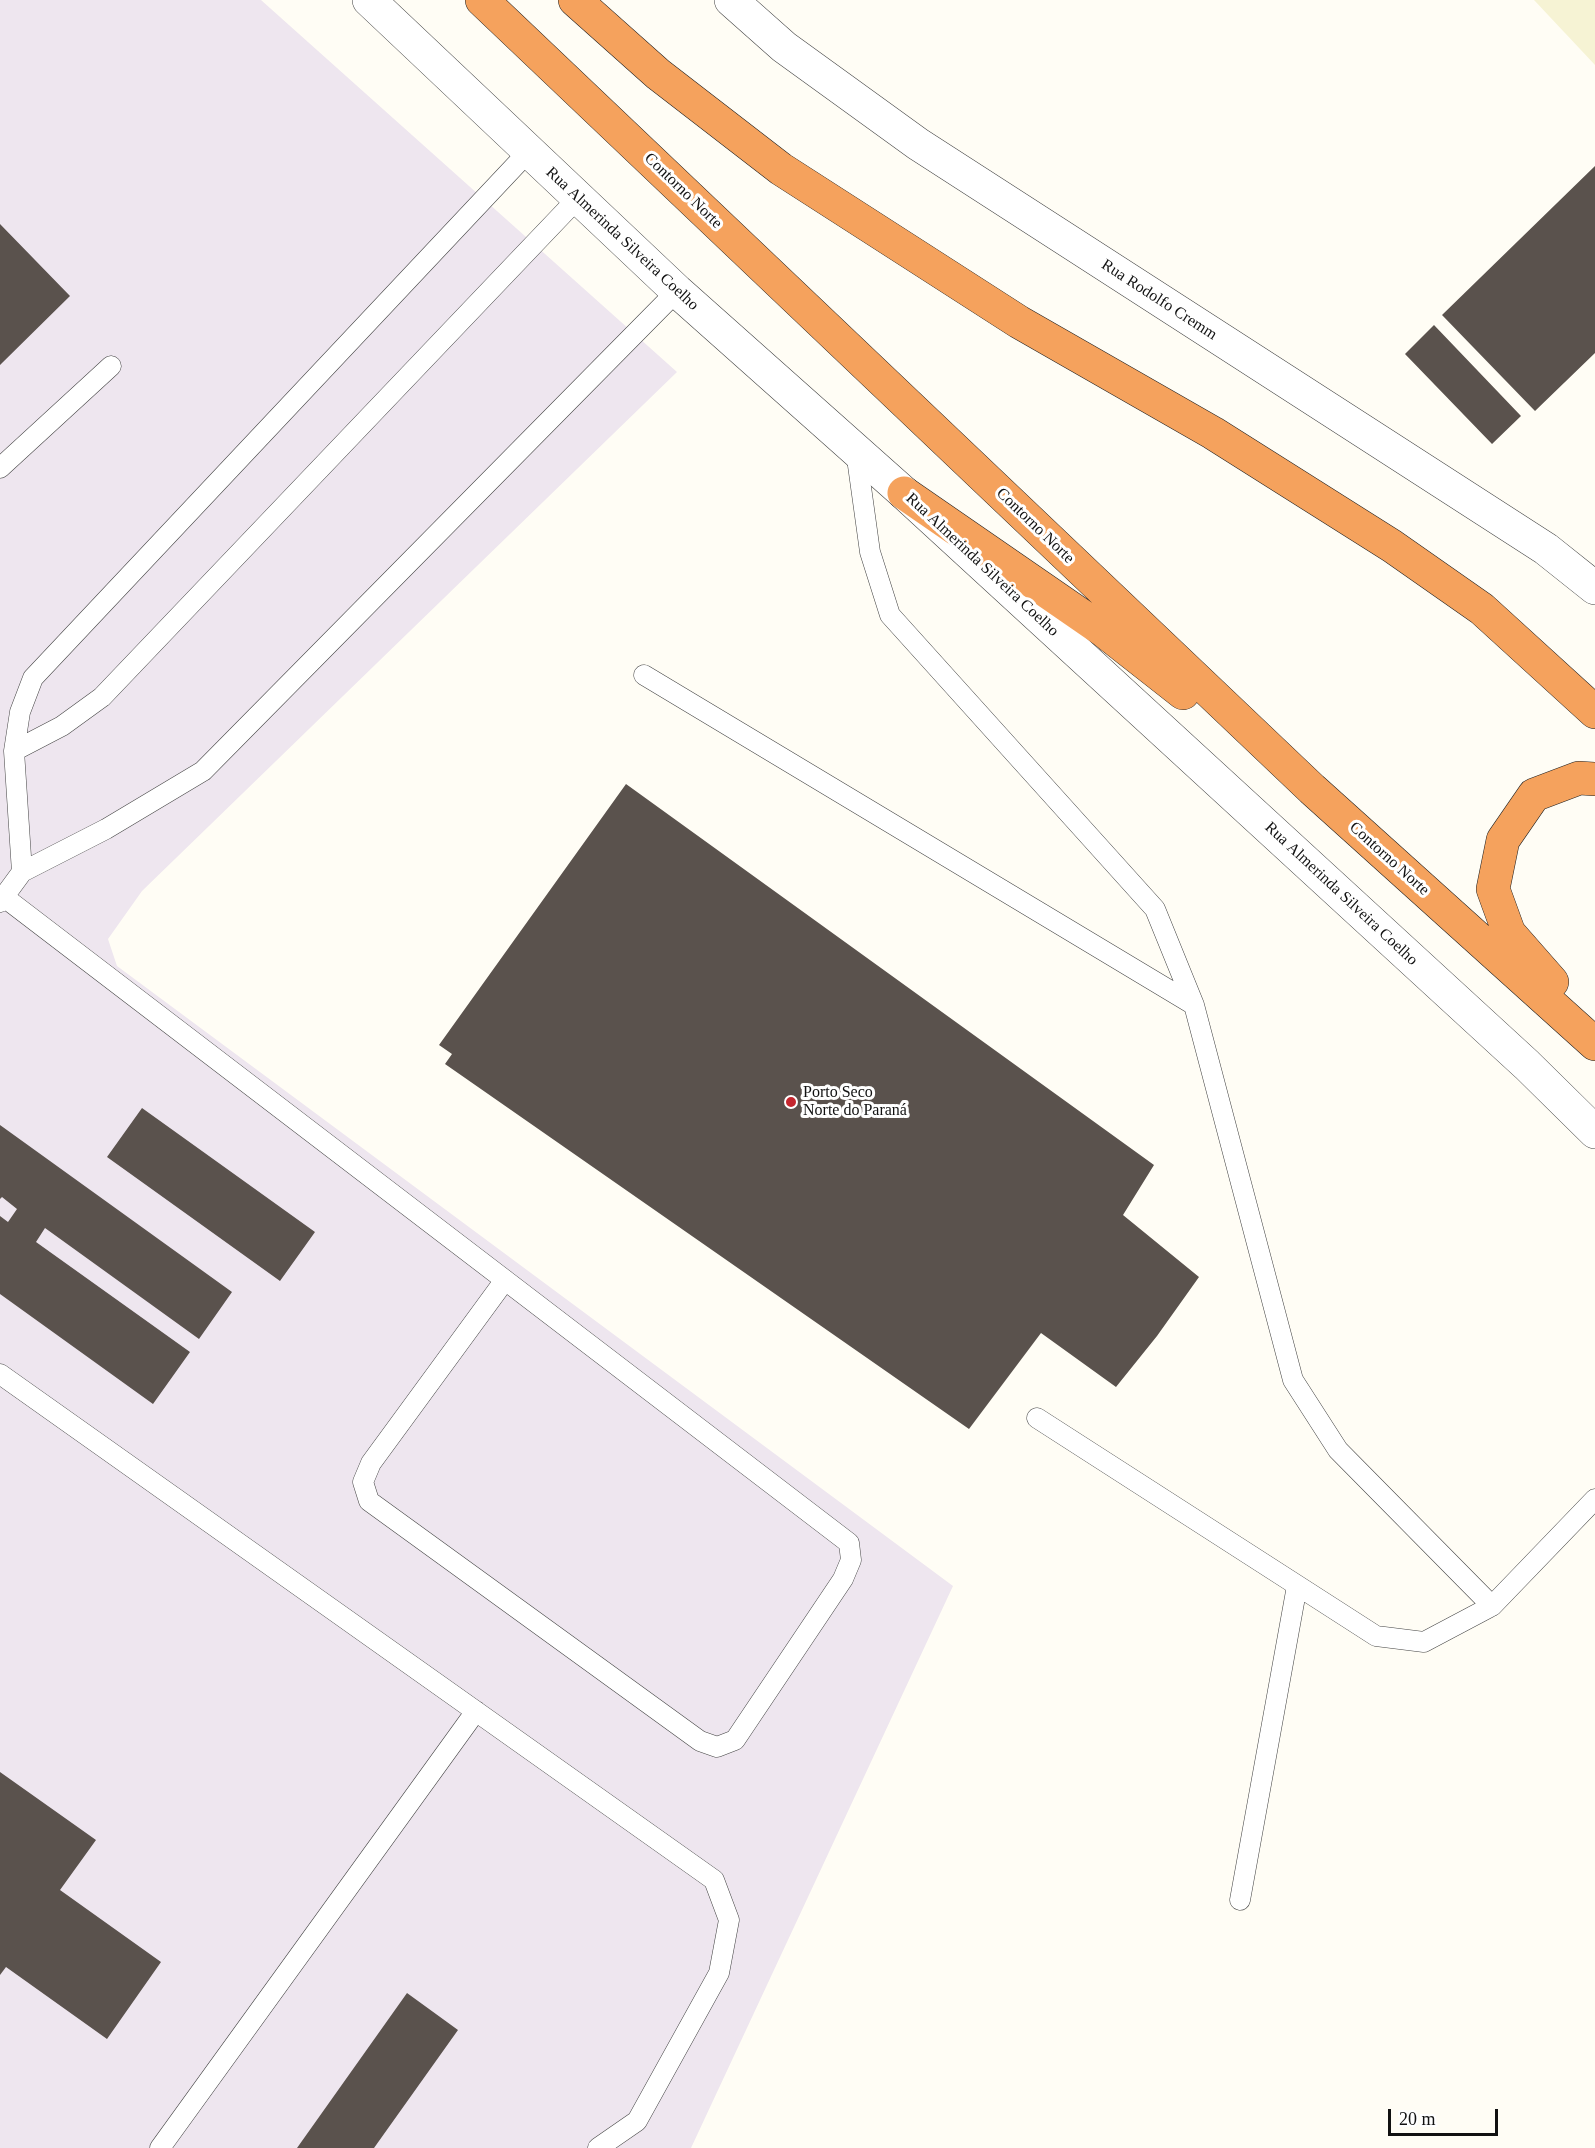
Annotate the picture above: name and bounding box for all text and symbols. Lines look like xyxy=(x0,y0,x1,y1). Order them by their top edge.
street label: Contorno Norte xyxy=(640,149,726,233)
street label: Rua Almerinda Silveira Coelho xyxy=(542,163,702,315)
street label: Rua Rodolfo Cremm xyxy=(1097,255,1221,345)
street label: Contorno Norte xyxy=(992,484,1078,568)
street label: Rua Almerinda Silveira Coelho xyxy=(902,489,1062,641)
street label: Rua Almerinda Silveira Coelho xyxy=(1261,818,1421,970)
street label: Contorno Norte xyxy=(1345,818,1433,900)
place label: Porto Seco Norte do Paraná xyxy=(803,1083,907,1121)
marker: Porto Seco Norte do Paraná xyxy=(784,1095,798,1109)
scale bar xyxy=(1391,2097,1500,2135)
text: 20 m xyxy=(1399,2109,1436,2129)

